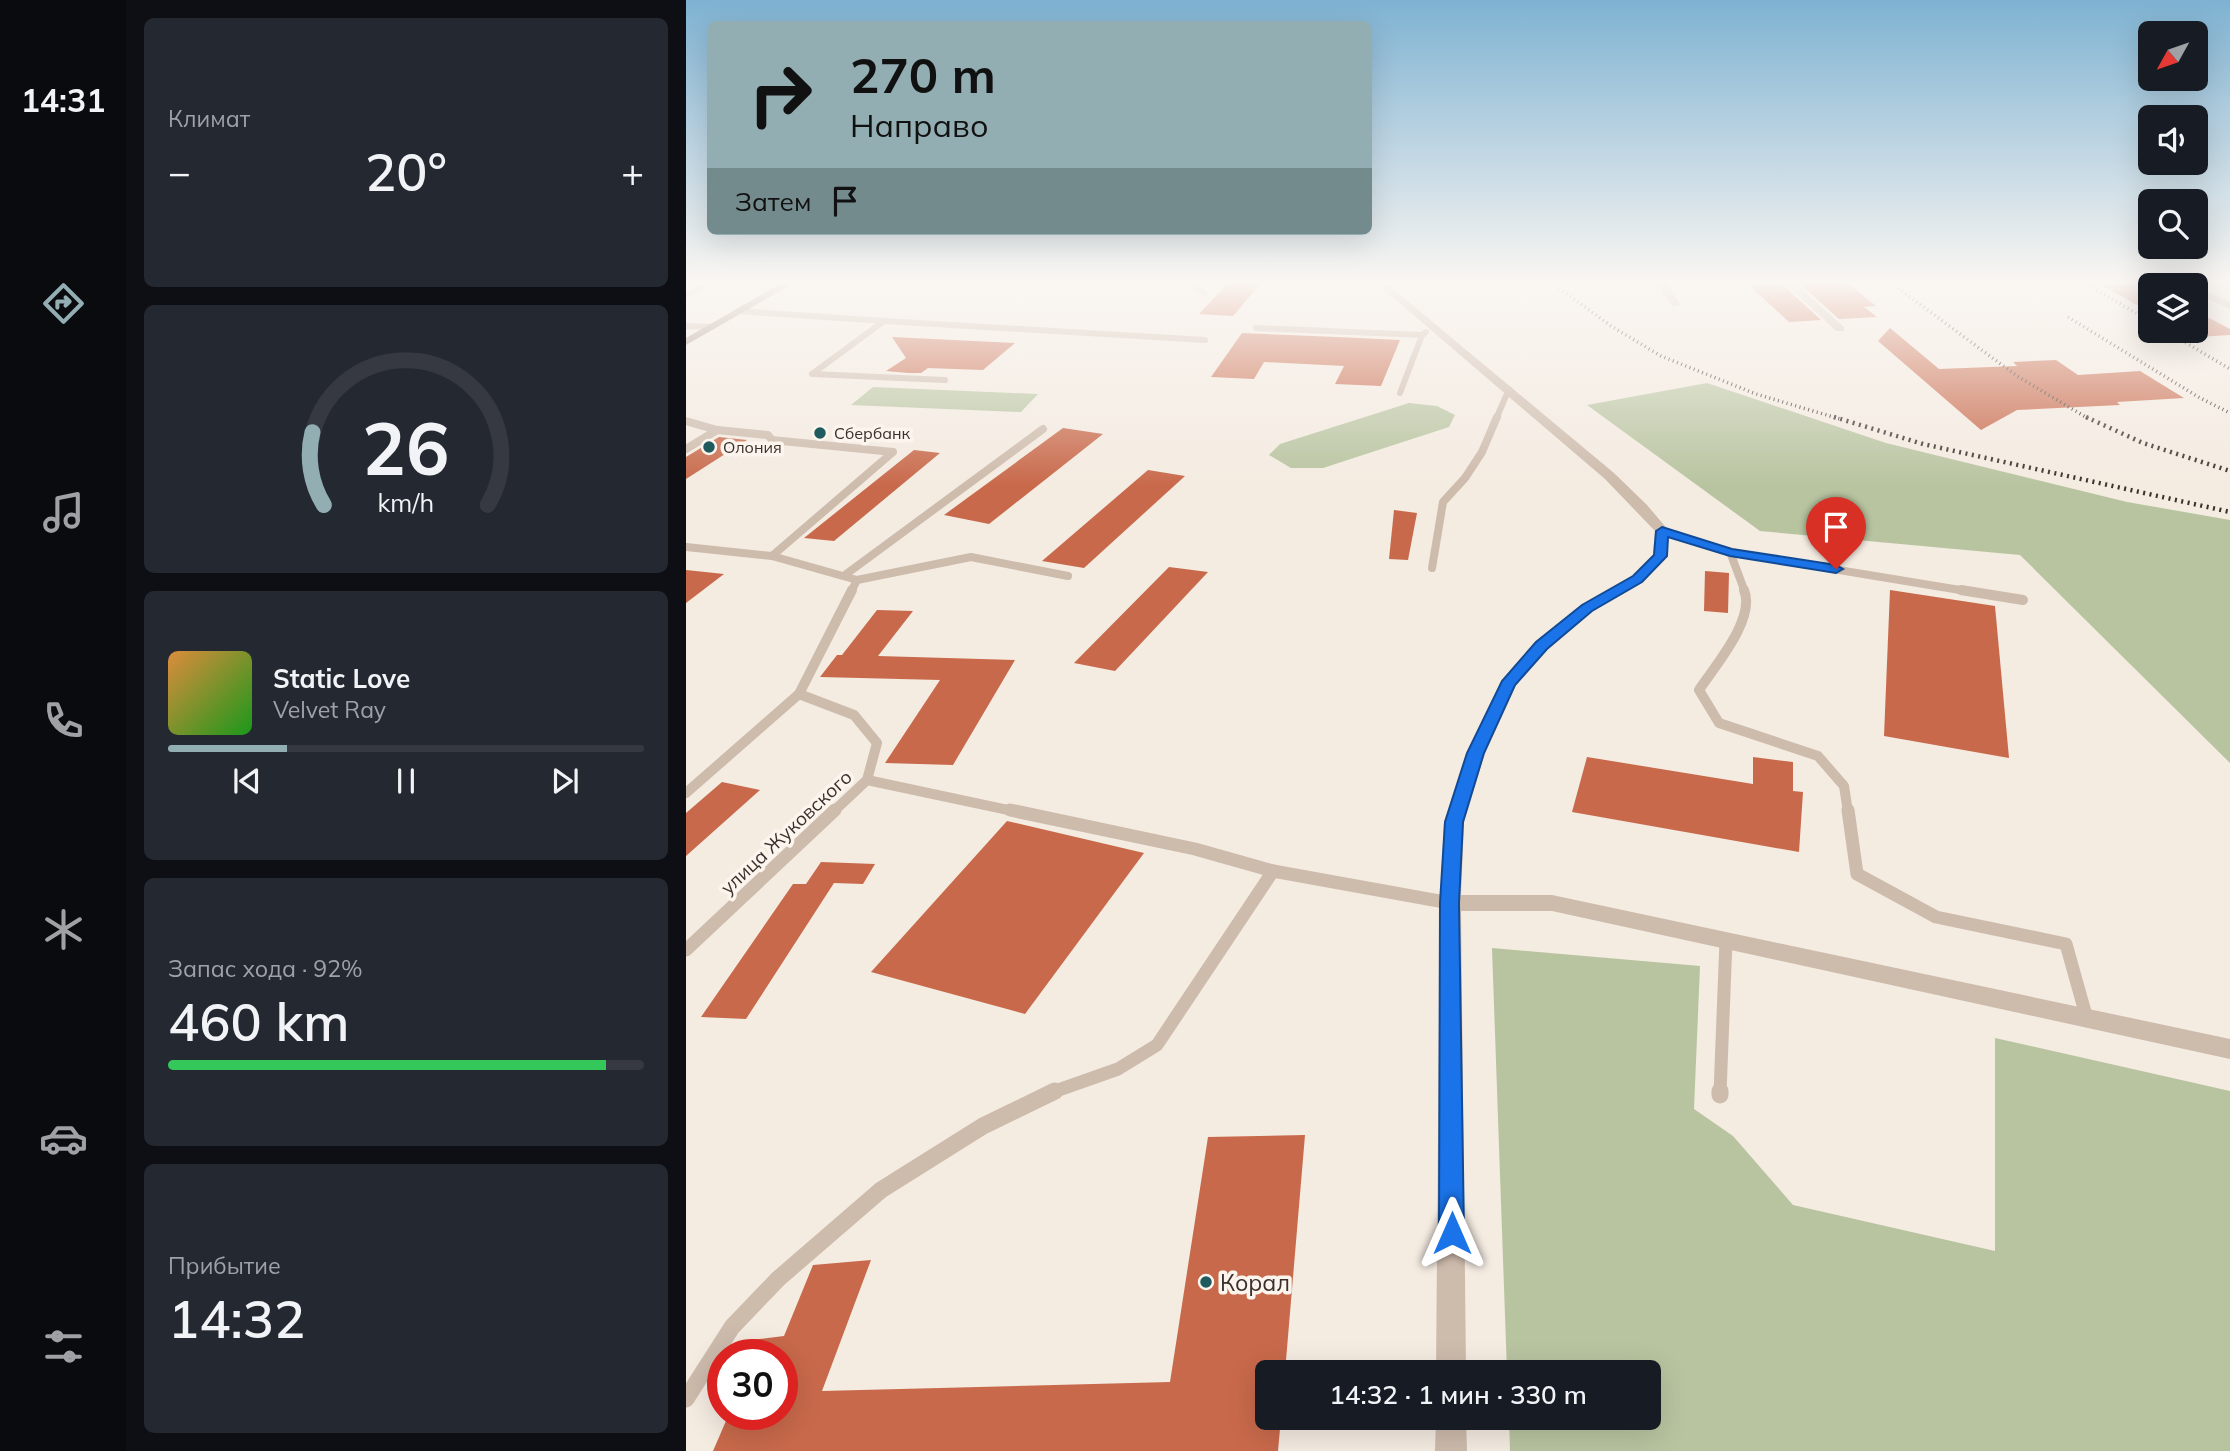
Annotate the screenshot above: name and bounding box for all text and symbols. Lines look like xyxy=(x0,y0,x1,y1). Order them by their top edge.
north arrow xyxy=(2138,21,2208,91)
map controls xyxy=(2138,21,2208,343)
text: 270 m xyxy=(850,44,996,105)
icon: right xyxy=(735,49,826,140)
text: 14:31 xyxy=(21,80,105,120)
text: Климат xyxy=(168,104,250,133)
text: Направо xyxy=(850,105,989,145)
button: sound xyxy=(2138,105,2208,175)
text: 20° xyxy=(365,139,447,204)
text: − xyxy=(168,148,191,196)
text: + xyxy=(621,148,644,196)
icon: arrive xyxy=(826,182,864,220)
text: Затем xyxy=(735,185,812,218)
button: search xyxy=(2138,189,2208,259)
button: layers xyxy=(2138,273,2208,343)
icon: directions xyxy=(39,279,88,328)
text: 26 xyxy=(362,402,450,493)
place label: Сбербанк xyxy=(834,423,911,443)
marker: Сбербанк xyxy=(812,425,828,441)
place label: Олония xyxy=(723,437,782,457)
marker: Олония xyxy=(701,439,717,455)
text: km/h xyxy=(378,487,434,518)
icon: music xyxy=(39,488,88,537)
pin xyxy=(1806,497,1866,569)
icon: arrive xyxy=(1817,508,1855,546)
text: Static Love xyxy=(273,662,410,695)
text: Velvet Ray xyxy=(273,695,386,724)
icon: phone xyxy=(39,696,88,745)
icon: previous xyxy=(228,762,266,800)
icon: pause xyxy=(387,762,425,800)
icon: next xyxy=(546,762,584,800)
street label: улица Жуковского xyxy=(715,765,857,899)
icon: climate xyxy=(39,905,88,954)
text: Запас хода · 92% xyxy=(168,954,363,983)
text: 460 km xyxy=(168,989,349,1054)
icon: car xyxy=(39,1114,88,1163)
position arrow xyxy=(1415,1196,1489,1270)
text: Прибытие xyxy=(168,1251,281,1280)
place label: Корал xyxy=(1220,1268,1290,1297)
marker: Корал xyxy=(1198,1274,1214,1290)
text: 14:32 xyxy=(168,1286,305,1351)
icon: filters xyxy=(39,1322,88,1371)
speed limit sign: 30 xyxy=(707,1339,798,1430)
text: 14:32 · 1 мин · 330 m xyxy=(1329,1378,1587,1411)

